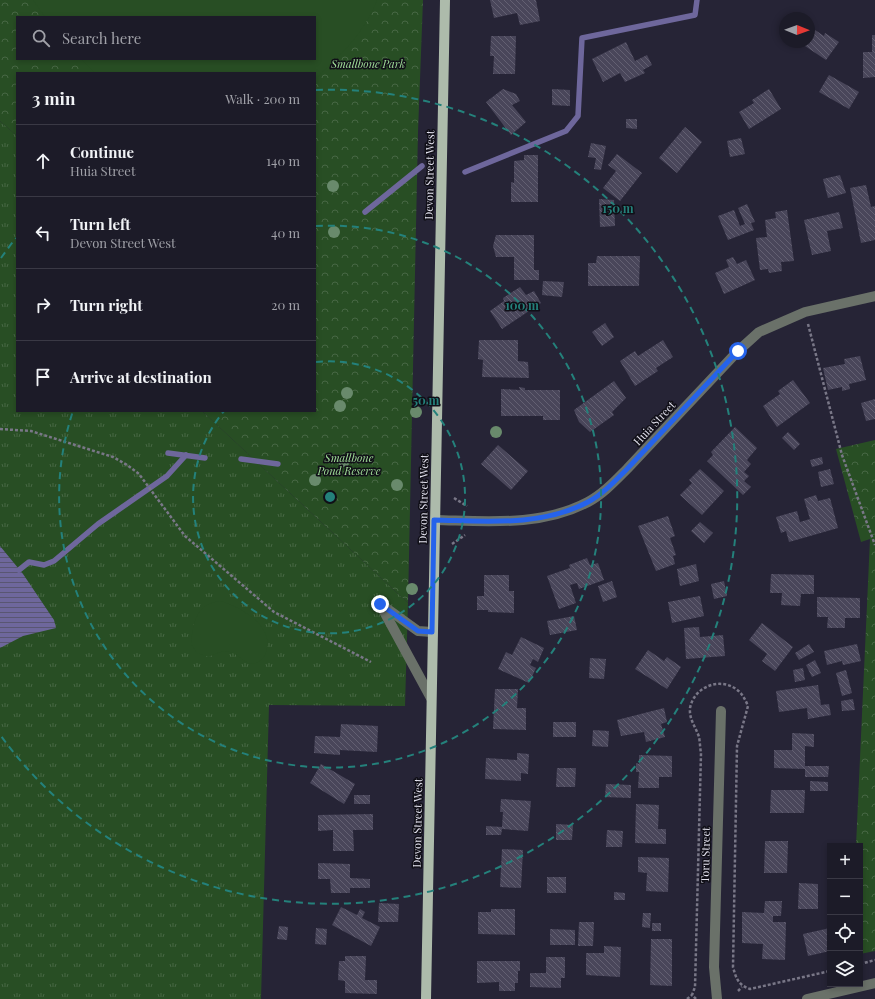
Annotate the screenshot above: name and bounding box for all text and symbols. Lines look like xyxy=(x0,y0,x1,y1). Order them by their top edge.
north arrow xyxy=(779,12,815,48)
search box xyxy=(16,16,316,60)
icon: search xyxy=(30,27,52,49)
text: Search here xyxy=(62,28,141,48)
park label: Smallbone Park xyxy=(330,56,405,71)
text: 3 min xyxy=(32,87,75,109)
text: Walk · 200 m xyxy=(225,90,300,107)
street label: Devon Street West xyxy=(421,130,437,220)
text: Continue xyxy=(70,142,134,162)
icon: ahead xyxy=(32,150,54,172)
text: 140 m xyxy=(266,152,300,169)
text: Huia Street xyxy=(70,162,136,179)
text: 150 m xyxy=(602,200,634,216)
text: Turn left xyxy=(70,214,131,234)
icon: left xyxy=(32,222,54,244)
text: 40 m xyxy=(271,224,300,241)
text: Devon Street West xyxy=(70,234,176,251)
icon: right xyxy=(32,294,54,316)
text: Turn right xyxy=(70,295,143,315)
text: 20 m xyxy=(271,296,300,313)
text: 100 m xyxy=(505,297,539,313)
route start xyxy=(729,342,747,360)
icon: arrive xyxy=(32,366,54,388)
text: Arrive at destination xyxy=(70,367,212,387)
text: 50 m xyxy=(413,392,440,408)
street label: Huia Street xyxy=(630,398,678,448)
park label: Smallbone Pond Reserve xyxy=(316,450,381,478)
street label: Devon Street West xyxy=(415,454,431,544)
centre of rings xyxy=(323,490,337,504)
route end xyxy=(371,595,389,613)
street label: Devon Street West xyxy=(409,778,425,868)
street label: Toru Street xyxy=(697,827,713,883)
map controls xyxy=(827,843,863,987)
button: + xyxy=(827,843,863,879)
button: − xyxy=(827,879,863,915)
button: locate xyxy=(827,915,863,951)
button: layers xyxy=(827,951,863,987)

